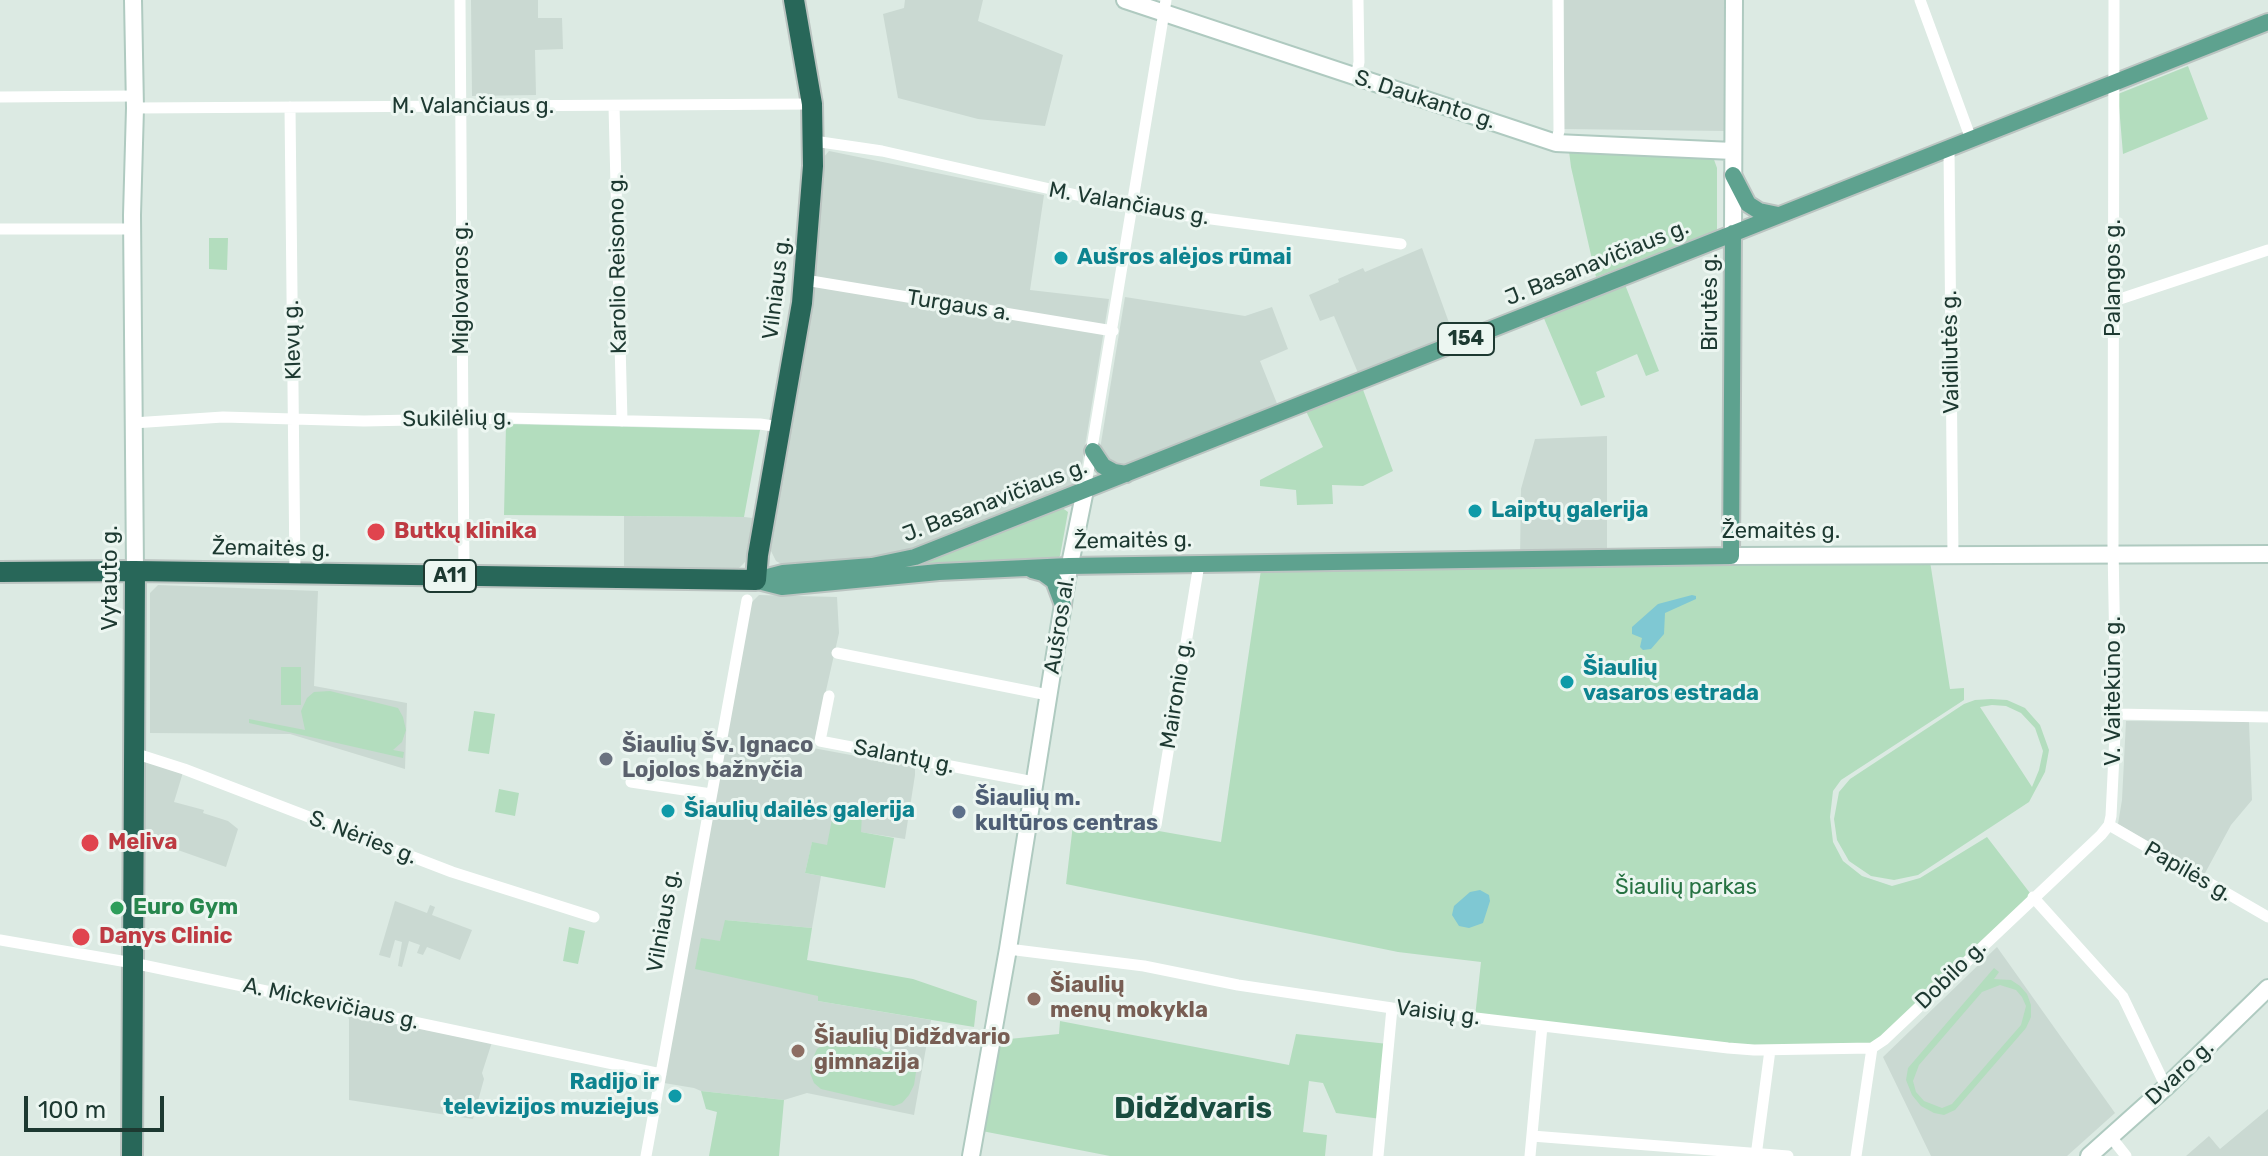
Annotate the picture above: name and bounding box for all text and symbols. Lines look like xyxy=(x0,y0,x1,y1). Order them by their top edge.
street label: S. Daukanto g. xyxy=(1351,65,1499,135)
street label: M. Valančiaus g. xyxy=(392,94,554,120)
street label: Karolio Reisono g. xyxy=(603,174,633,354)
street label: M. Valančiaus g. xyxy=(1047,177,1211,231)
street label: J. Basanavičiaus g. xyxy=(1501,214,1693,312)
street label: Palangos g. xyxy=(2101,219,2127,337)
street label: Miglovaros g. xyxy=(449,221,475,355)
street label: Vilniaus g. xyxy=(758,235,796,341)
place label: Aušros alėjos rūmai xyxy=(1077,245,1292,271)
marker: Aušros alėjos rūmai xyxy=(1052,249,1070,267)
street label: Birutės g. xyxy=(1698,253,1724,351)
street label: Turgaus a. xyxy=(905,285,1013,327)
street label: Vaidilutės g. xyxy=(1937,290,1965,414)
street label: Klevų g. xyxy=(278,300,308,380)
road number: 154 xyxy=(1438,323,1494,355)
street label: Sukilėlių g. xyxy=(402,405,512,433)
street label: J. Basanavičiaus g. xyxy=(899,454,1091,548)
place label: Laiptų galerija xyxy=(1491,498,1649,524)
marker: Laiptų galerija xyxy=(1466,502,1484,520)
place label: Butkų klinika xyxy=(394,519,537,545)
street label: Žemaitės g. xyxy=(1722,519,1840,545)
marker: Butkų klinika xyxy=(365,521,387,543)
street label: Vytauto g. xyxy=(98,525,124,631)
street label: Žemaitės g. xyxy=(1074,527,1192,555)
street label: Žemaitės g. xyxy=(212,535,330,563)
road number: A11 xyxy=(424,560,476,592)
street label: Aušros al. xyxy=(1039,574,1081,676)
street label: V. Vaitekūno g. xyxy=(2101,616,2127,766)
street label: Maironio g. xyxy=(1155,637,1199,751)
place label: Šiaulių vasaros estrada xyxy=(1583,656,1759,708)
marker: Šiaulių vasaros estrada xyxy=(1558,673,1576,691)
place label: Šiaulių Šv. Ignaco Lojolos bažnyčia xyxy=(622,733,814,784)
street label: Salantų g. xyxy=(851,734,957,780)
marker: Šiaulių Šv. Ignaco Lojolos bažnyčia xyxy=(597,750,615,768)
place label: Šiaulių m. kultūros centras xyxy=(975,786,1158,838)
place label: Šiaulių dailės galerija xyxy=(684,798,915,824)
marker: Šiaulių dailės galerija xyxy=(659,802,677,820)
marker: Šiaulių m. kultūros centras xyxy=(950,803,968,821)
street label: S. Nėries g. xyxy=(305,805,421,871)
place label: Meliva xyxy=(108,830,177,856)
marker: Meliva xyxy=(79,832,101,854)
street label: Papilės g. xyxy=(2139,836,2237,908)
street label: Vilniaus g. xyxy=(642,867,686,975)
park label: Šiaulių parkas xyxy=(1615,875,1757,901)
place label: Euro Gym xyxy=(133,895,238,921)
marker: Euro Gym xyxy=(108,899,126,917)
place label: Danys Clinic xyxy=(99,924,233,950)
marker: Danys Clinic xyxy=(70,926,92,948)
street label: Dobilo g. xyxy=(1910,935,1992,1015)
street label: A. Mickevičiaus g. xyxy=(241,972,421,1036)
place label: Šiaulių menų mokykla xyxy=(1050,973,1208,1024)
marker: Šiaulių menų mokykla xyxy=(1025,990,1043,1008)
street label: Vaisių g. xyxy=(1394,995,1482,1031)
place label: Šiaulių Didždvario gimnazija xyxy=(814,1025,1011,1076)
street label: Dvaro g. xyxy=(2140,1035,2220,1111)
marker: Šiaulių Didždvario gimnazija xyxy=(789,1042,807,1060)
place label: Radijo ir televizijos muziejus xyxy=(443,1070,659,1122)
scale bar xyxy=(28,1080,168,1130)
marker: Radijo ir televizijos muziejus xyxy=(666,1087,684,1105)
district label: Didždvaris xyxy=(1114,1091,1272,1127)
text: 100 m xyxy=(38,1096,106,1124)

